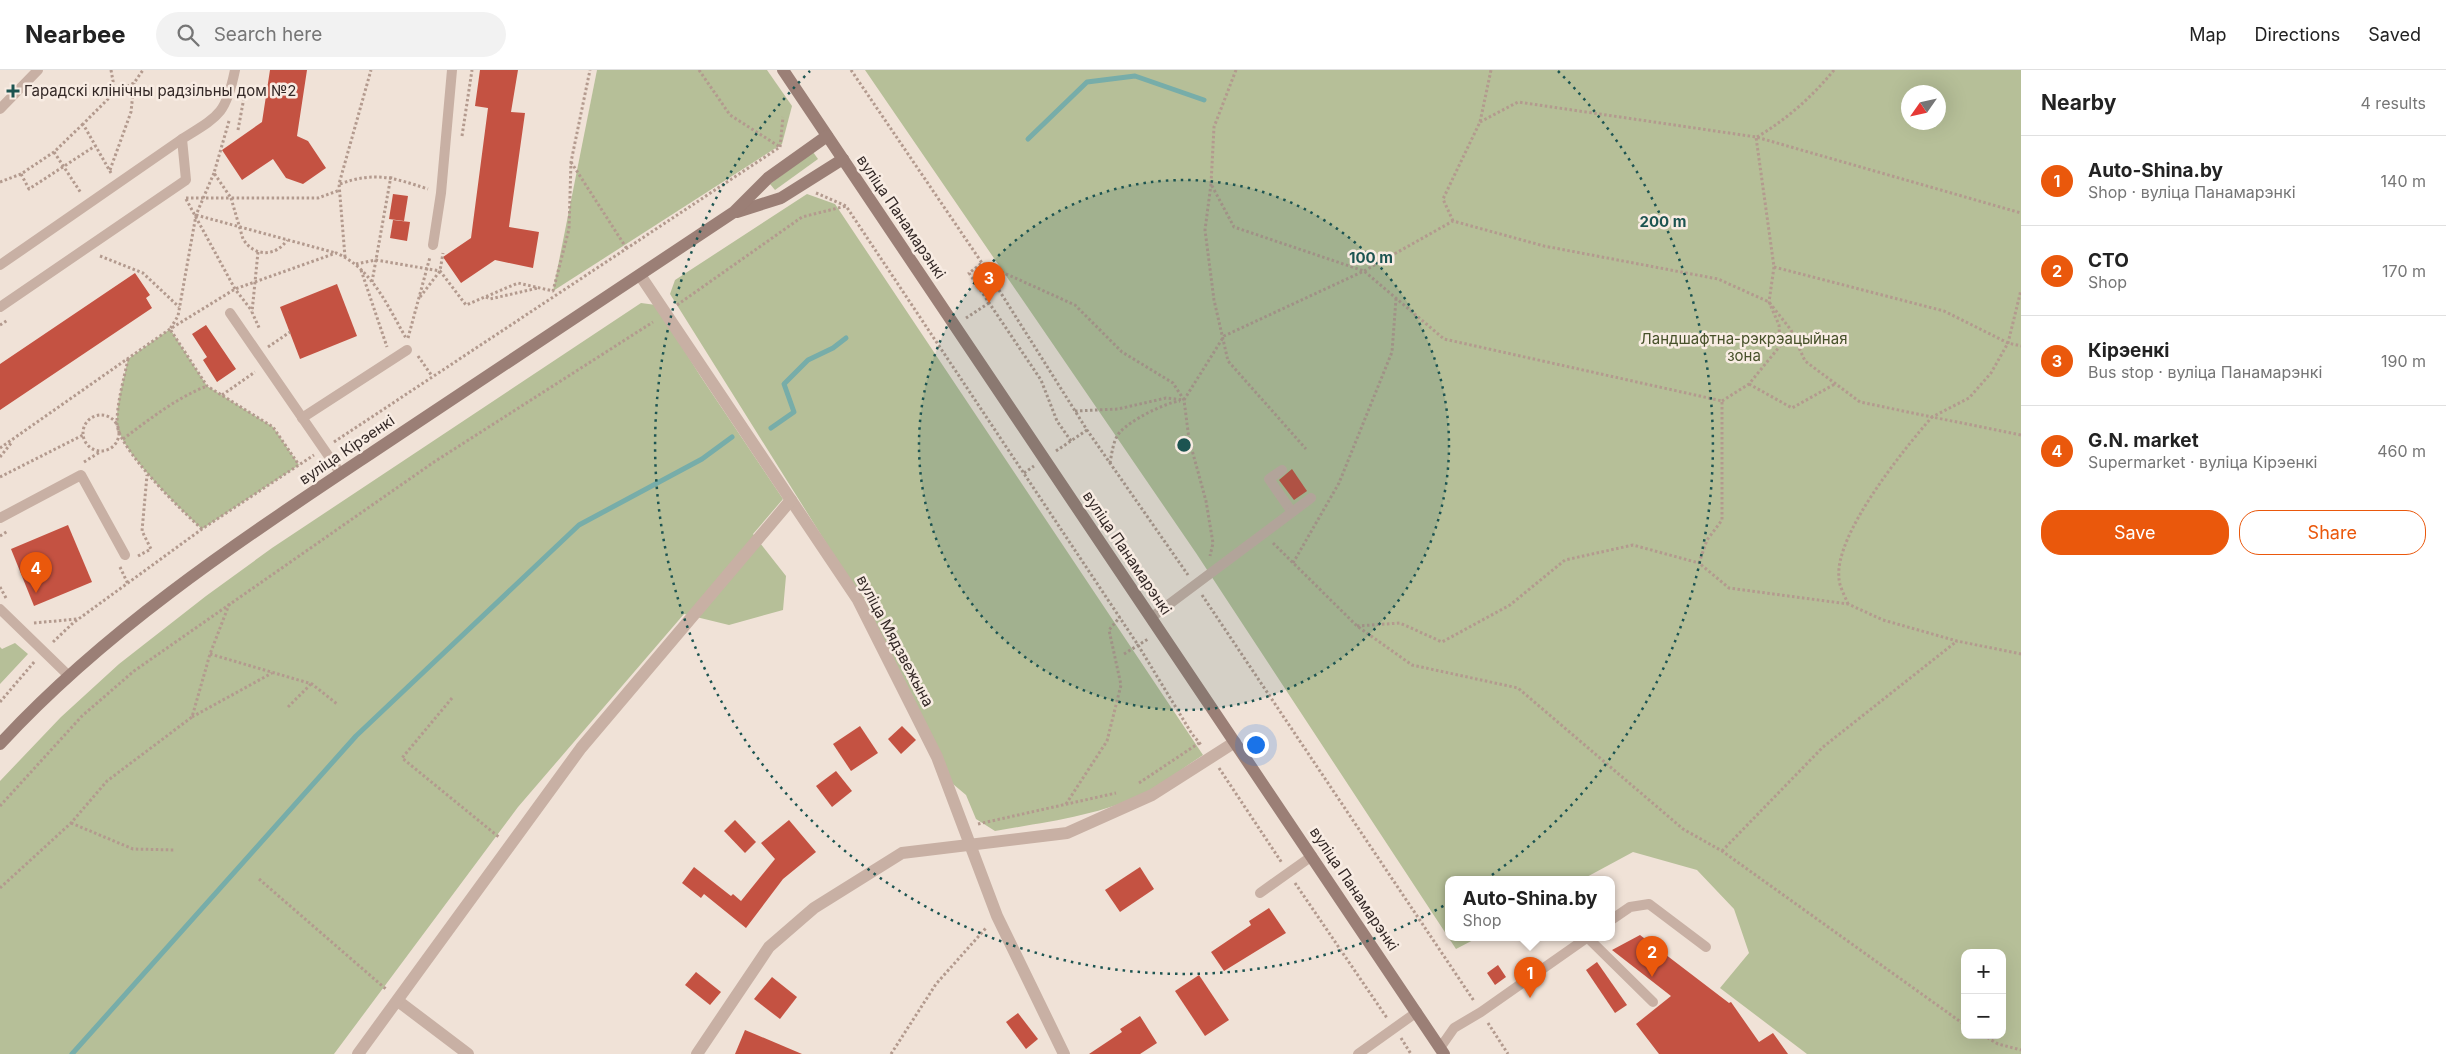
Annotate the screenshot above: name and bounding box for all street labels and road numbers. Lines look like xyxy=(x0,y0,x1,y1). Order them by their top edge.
street label: вуліца Панамарэнкі xyxy=(853,151,950,282)
street label: вуліца Кірэенкі xyxy=(295,411,398,489)
street label: вуліца Панамарэнкі xyxy=(1079,487,1176,618)
street label: вуліца Мядзвежына xyxy=(853,572,938,710)
street label: вуліца Панамарэнкі xyxy=(1306,823,1403,954)

